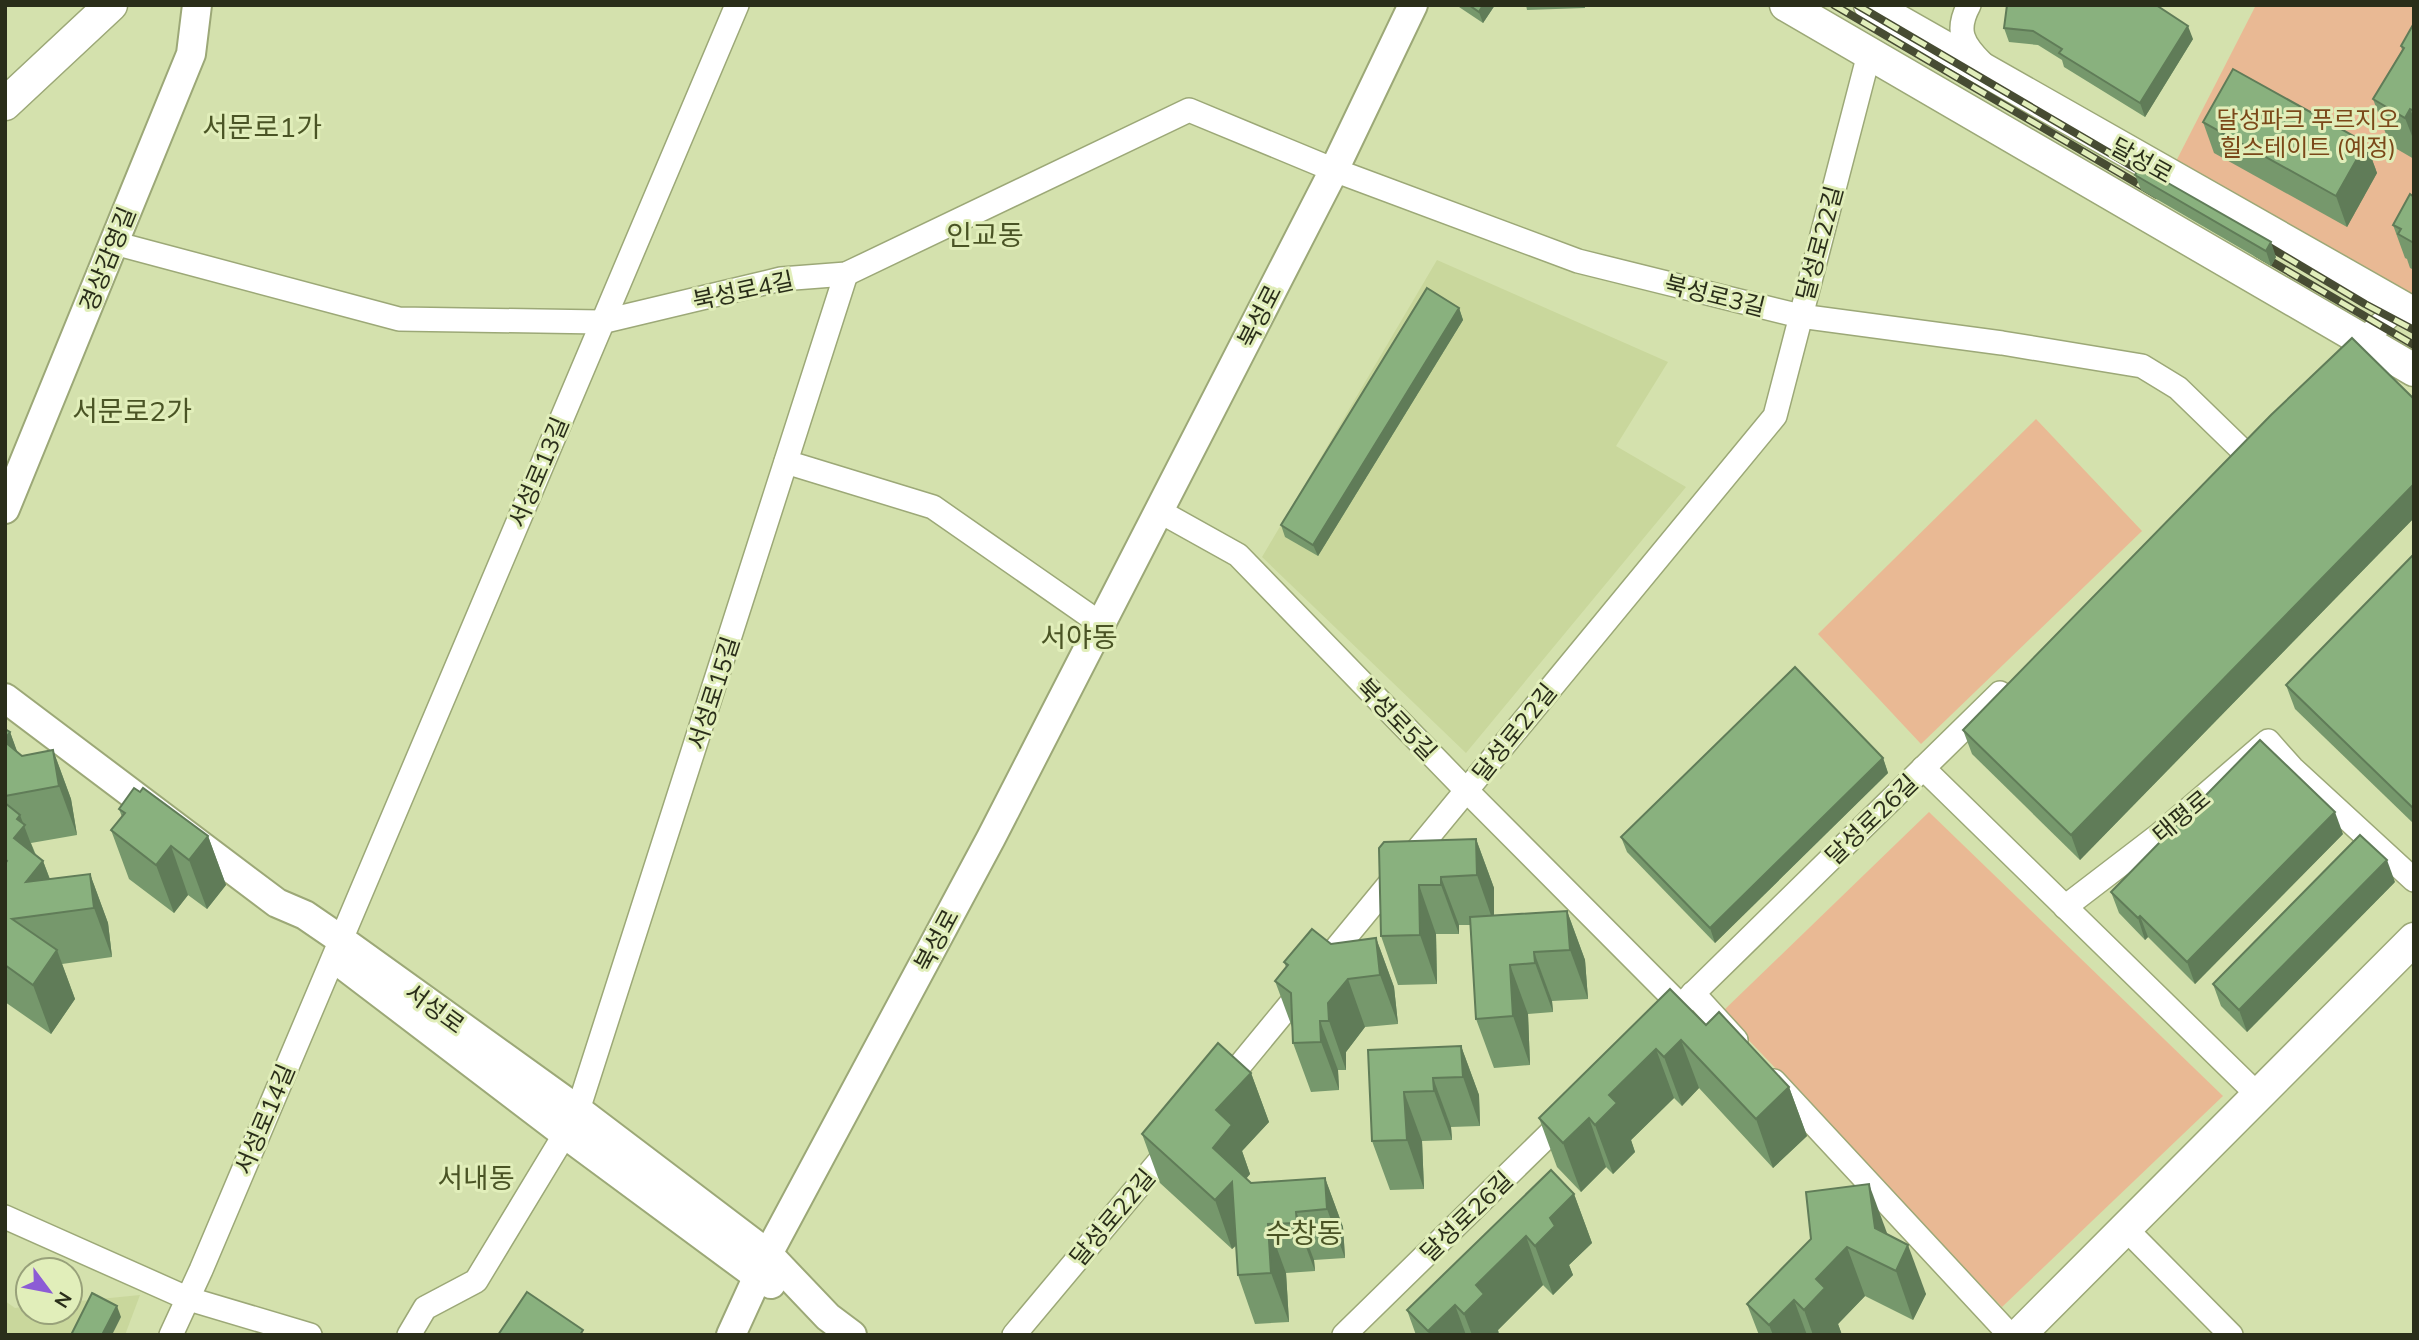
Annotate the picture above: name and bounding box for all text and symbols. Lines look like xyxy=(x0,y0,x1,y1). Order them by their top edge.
park label: 달성파크 푸르지오 힐스테이트 (예정) xyxy=(2217,104,2399,162)
district label: 서문로1가 xyxy=(202,109,322,144)
street label: 달성로 xyxy=(2106,131,2178,189)
street label: 달성로22길 xyxy=(1789,183,1849,303)
street label: 경상감영길 xyxy=(72,202,142,316)
district label: 인교동 xyxy=(946,217,1024,252)
street label: 북성로4길 xyxy=(690,265,796,315)
street label: 북성로3길 xyxy=(1662,268,1768,322)
street label: 북성로 xyxy=(1231,280,1287,352)
district label: 서문로2가 xyxy=(72,393,192,428)
street label: 서성로13길 xyxy=(501,412,575,532)
district label: 서야동 xyxy=(1040,619,1118,654)
street label: 서성로15길 xyxy=(681,633,745,753)
street label: 북성로5길 xyxy=(1351,672,1443,766)
street label: 달성로22길 xyxy=(1465,677,1563,787)
street label: 달성로26길 xyxy=(1818,768,1924,870)
street label: 태평로 xyxy=(2146,783,2216,849)
street label: 북성로 xyxy=(907,904,965,976)
street label: 서성로 xyxy=(399,976,471,1040)
street label: 서성로14길 xyxy=(227,1059,301,1179)
district label: 서내동 xyxy=(437,1160,515,1195)
street label: 달성로22길 xyxy=(1063,1162,1161,1272)
street label: 달성로26길 xyxy=(1413,1165,1519,1267)
district label: 수창동 xyxy=(1265,1215,1343,1250)
north arrow xyxy=(14,1256,84,1326)
text: N xyxy=(49,1288,77,1312)

